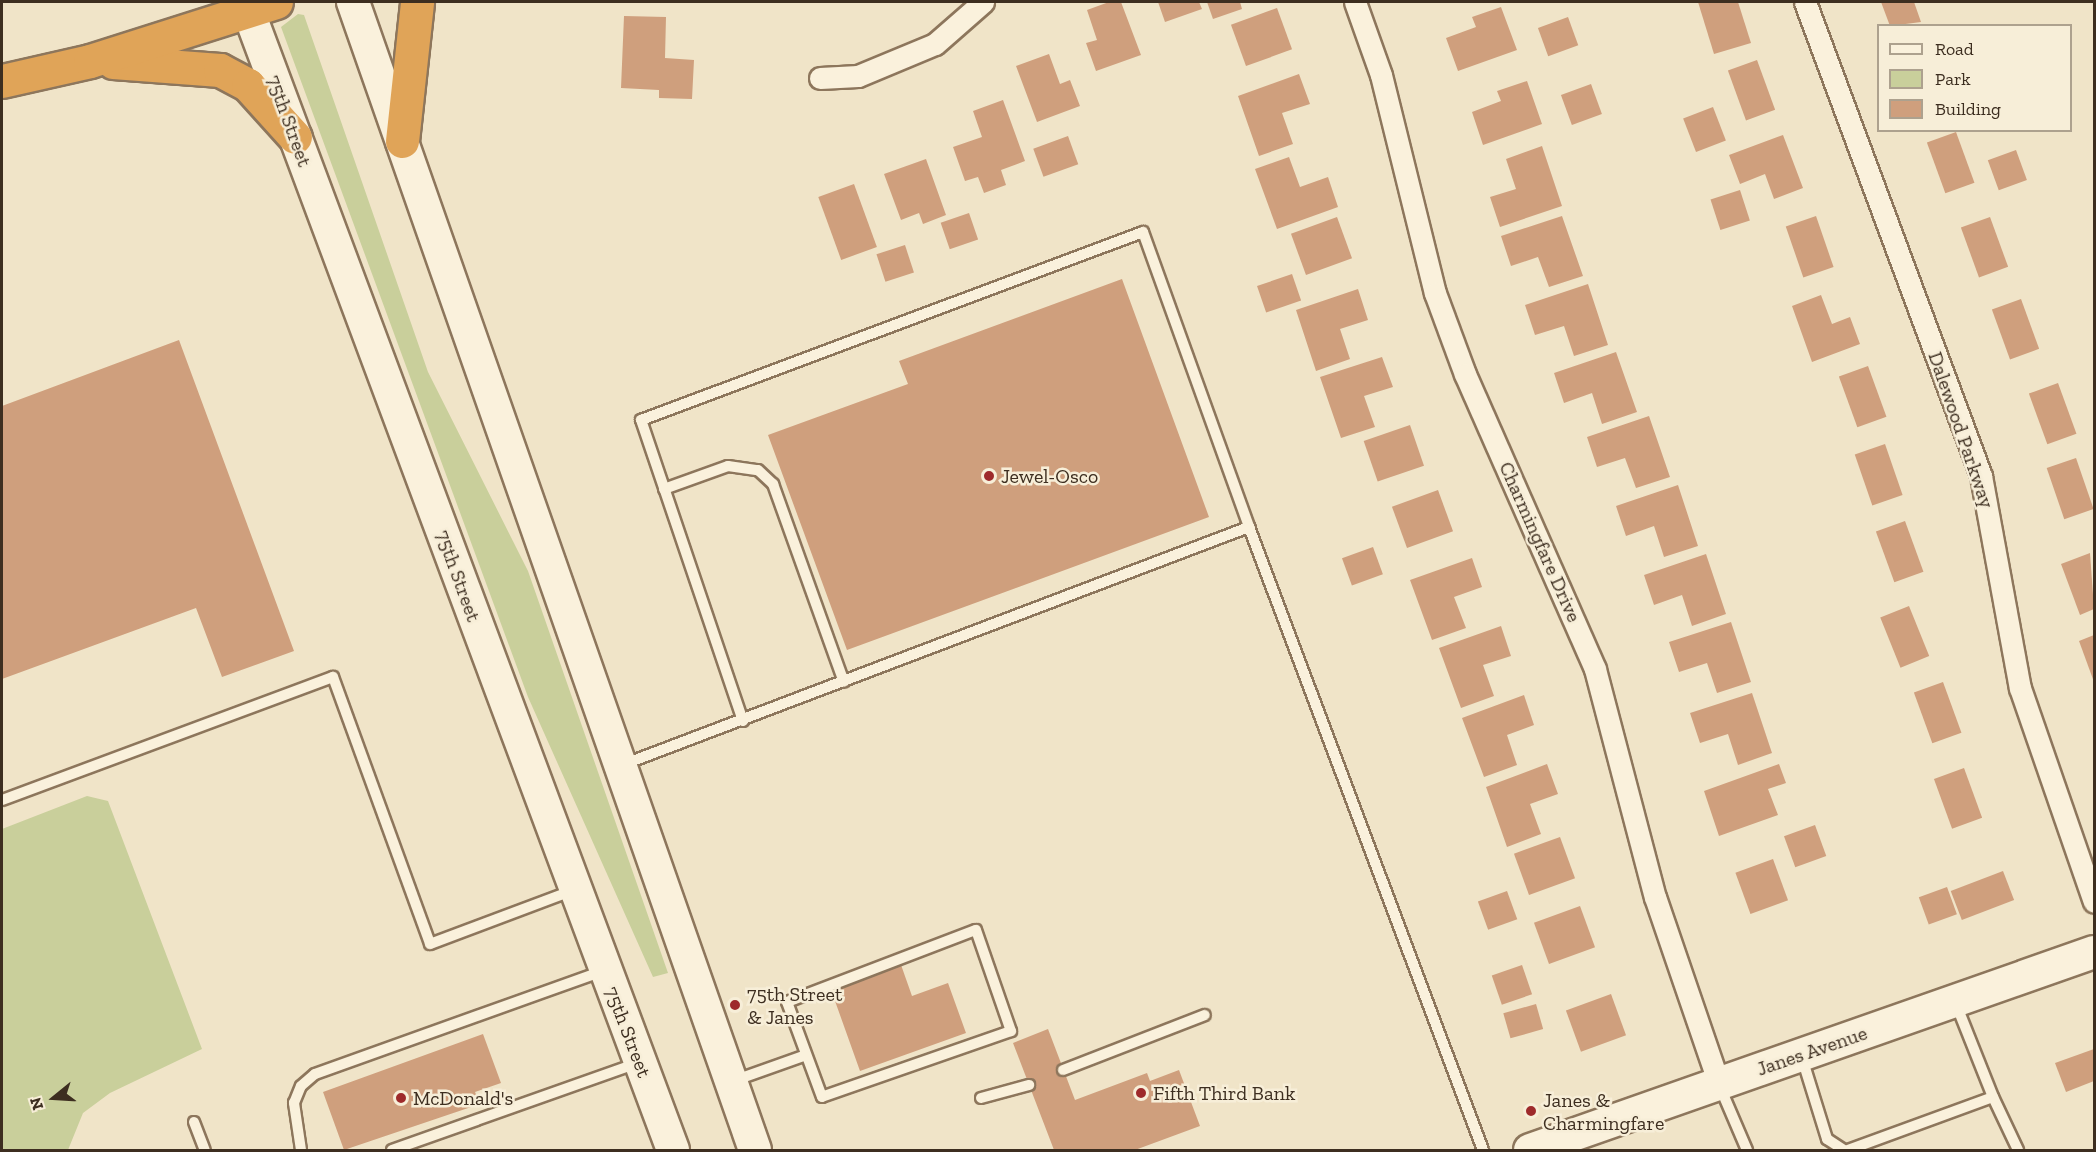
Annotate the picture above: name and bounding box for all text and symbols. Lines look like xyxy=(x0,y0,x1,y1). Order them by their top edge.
legend xyxy=(1877,24,2072,132)
text: Road xyxy=(1935,38,1974,60)
text: Park xyxy=(1935,68,1971,90)
street label: 75th Street xyxy=(261,72,317,170)
text: Building xyxy=(1935,98,2001,120)
street label: Dalewood Parkway xyxy=(1923,349,1999,511)
street label: Charmingfare Drive xyxy=(1494,458,1586,626)
place label: Jewel-Osco xyxy=(1001,464,1098,488)
marker: Jewel-Osco xyxy=(982,469,996,483)
street label: 75th Street xyxy=(430,527,486,625)
place label: 75th Street & Janes xyxy=(747,982,843,1029)
street label: 75th Street xyxy=(600,983,656,1081)
marker: 75th Street & Janes xyxy=(728,998,742,1012)
street label: Janes Avenue xyxy=(1753,1021,1871,1081)
north arrow xyxy=(24,1068,84,1128)
place label: Fifth Third Bank xyxy=(1153,1081,1296,1105)
place label: McDonald's xyxy=(413,1086,513,1110)
marker: Fifth Third Bank xyxy=(1134,1086,1148,1100)
place label: Janes & Charmingfare xyxy=(1543,1088,1664,1135)
marker: McDonald's xyxy=(394,1091,408,1105)
text: N xyxy=(25,1095,47,1112)
marker: Janes & Charmingfare xyxy=(1524,1104,1538,1118)

